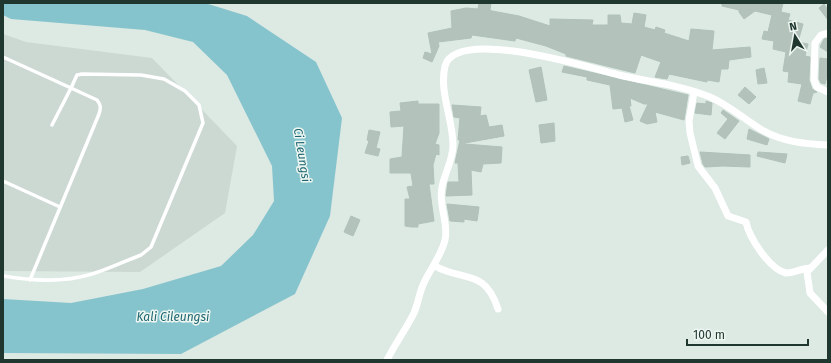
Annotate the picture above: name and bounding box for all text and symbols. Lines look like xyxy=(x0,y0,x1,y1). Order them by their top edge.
north arrow xyxy=(775,16,815,56)
text: N xyxy=(788,20,798,34)
water label: Ci Leungsi xyxy=(291,127,313,184)
water label: Kali Cileungsi xyxy=(137,310,210,324)
scale bar xyxy=(687,321,808,347)
text: 100 m xyxy=(693,328,725,342)

